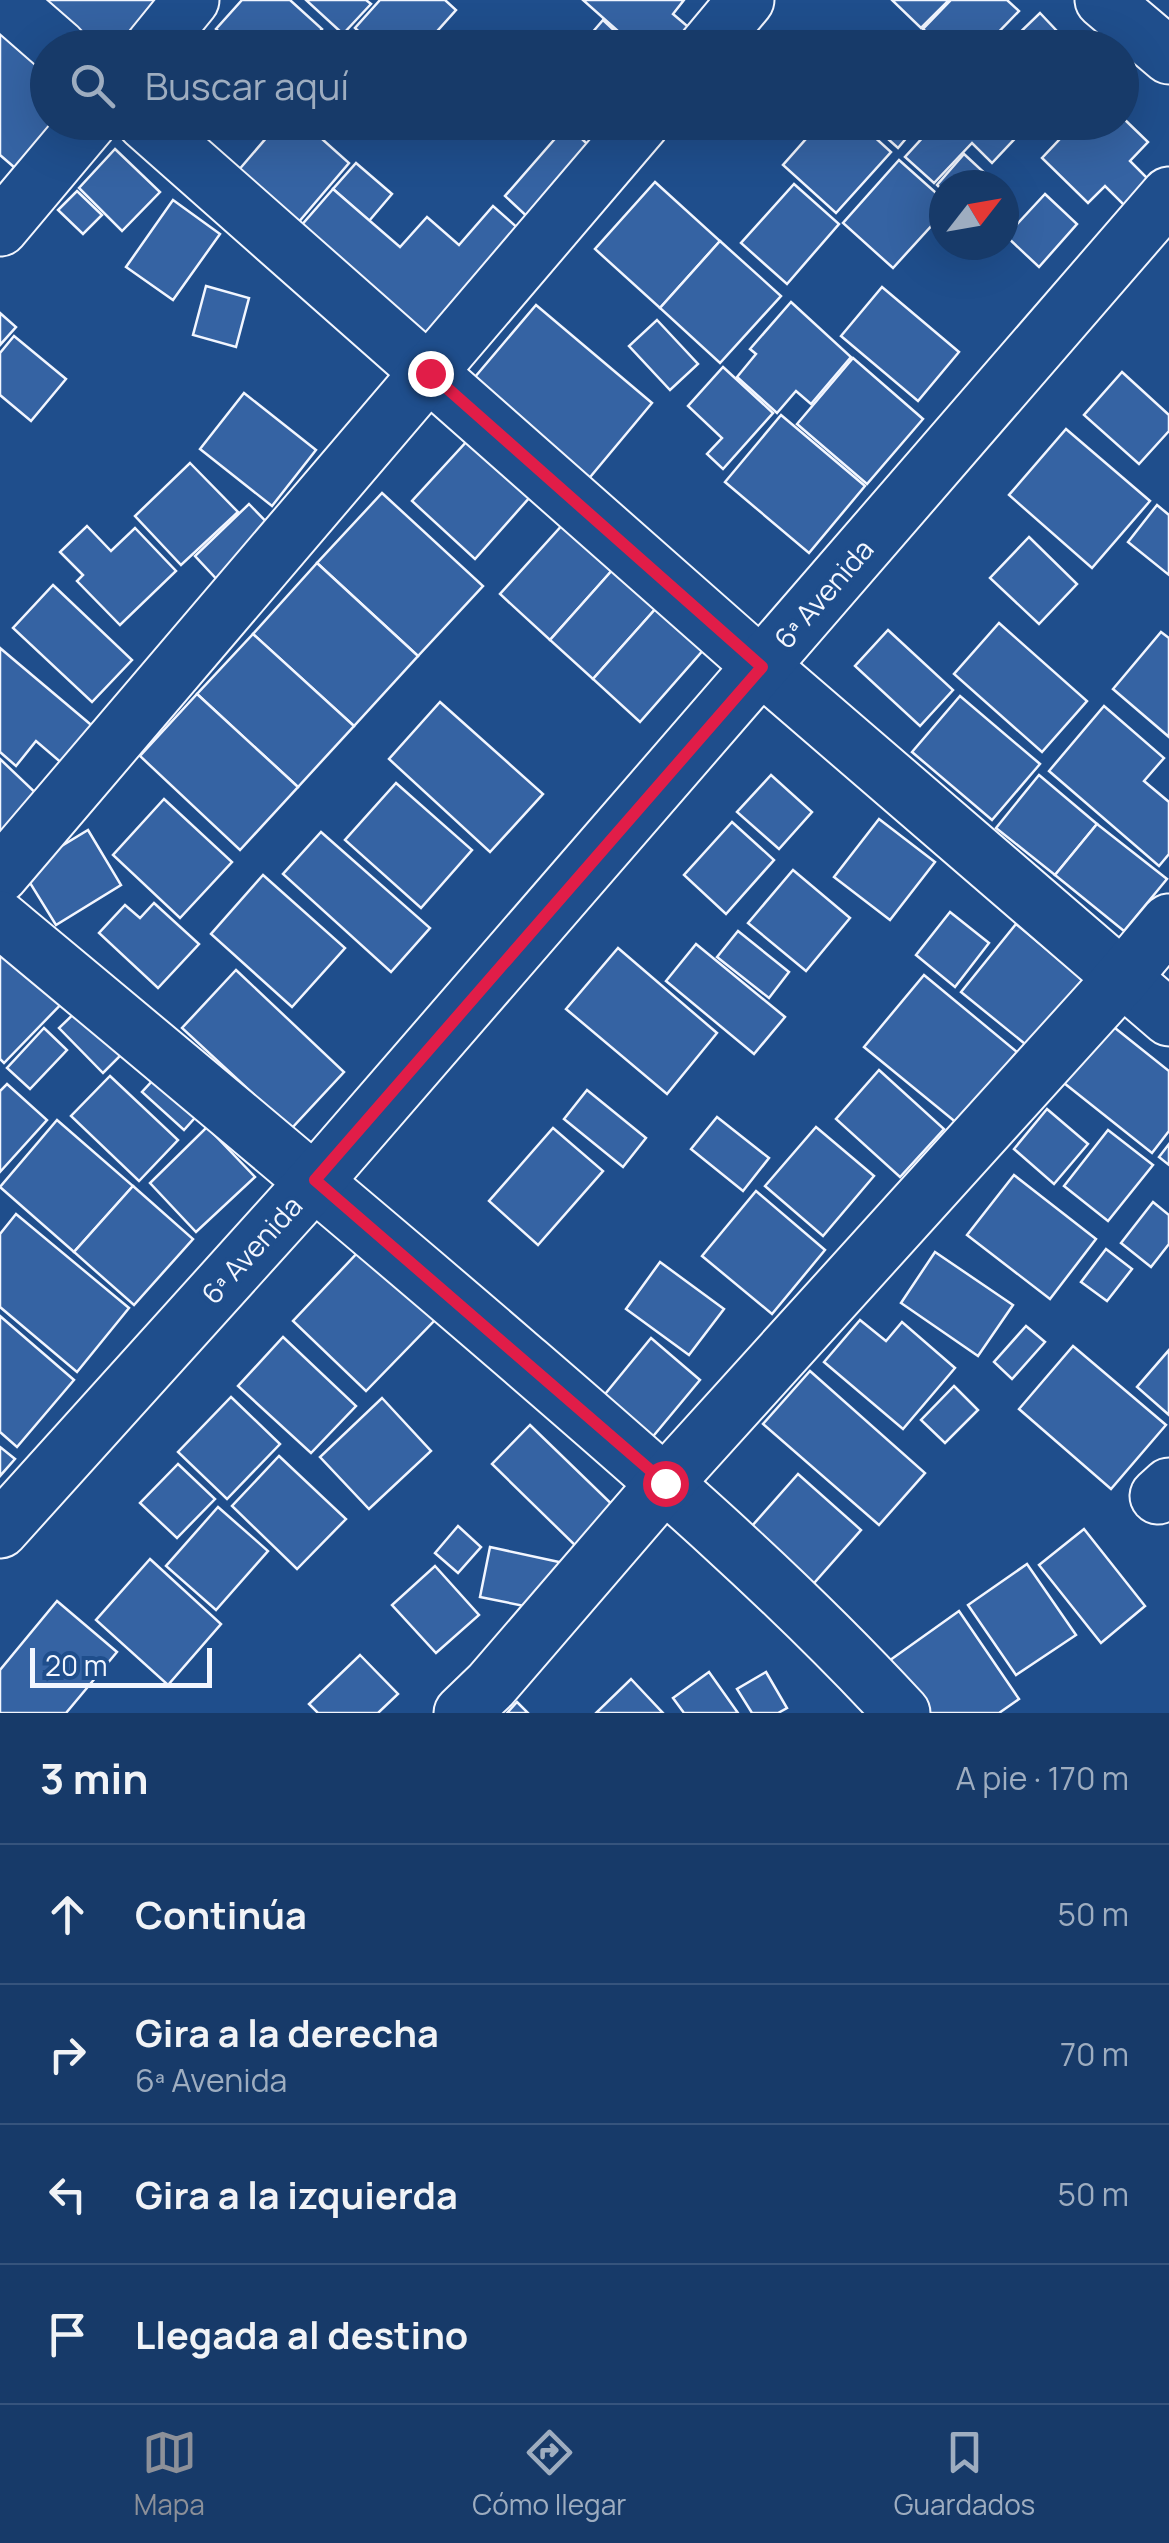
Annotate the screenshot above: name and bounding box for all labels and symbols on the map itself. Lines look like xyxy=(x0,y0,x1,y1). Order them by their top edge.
north arrow xyxy=(929,170,1019,260)
route end xyxy=(408,351,454,397)
street label: 6ª Avenida xyxy=(765,531,881,656)
street label: 6ª Avenida xyxy=(193,1187,310,1312)
route start xyxy=(643,1461,689,1507)
scale bar xyxy=(30,1643,212,1688)

